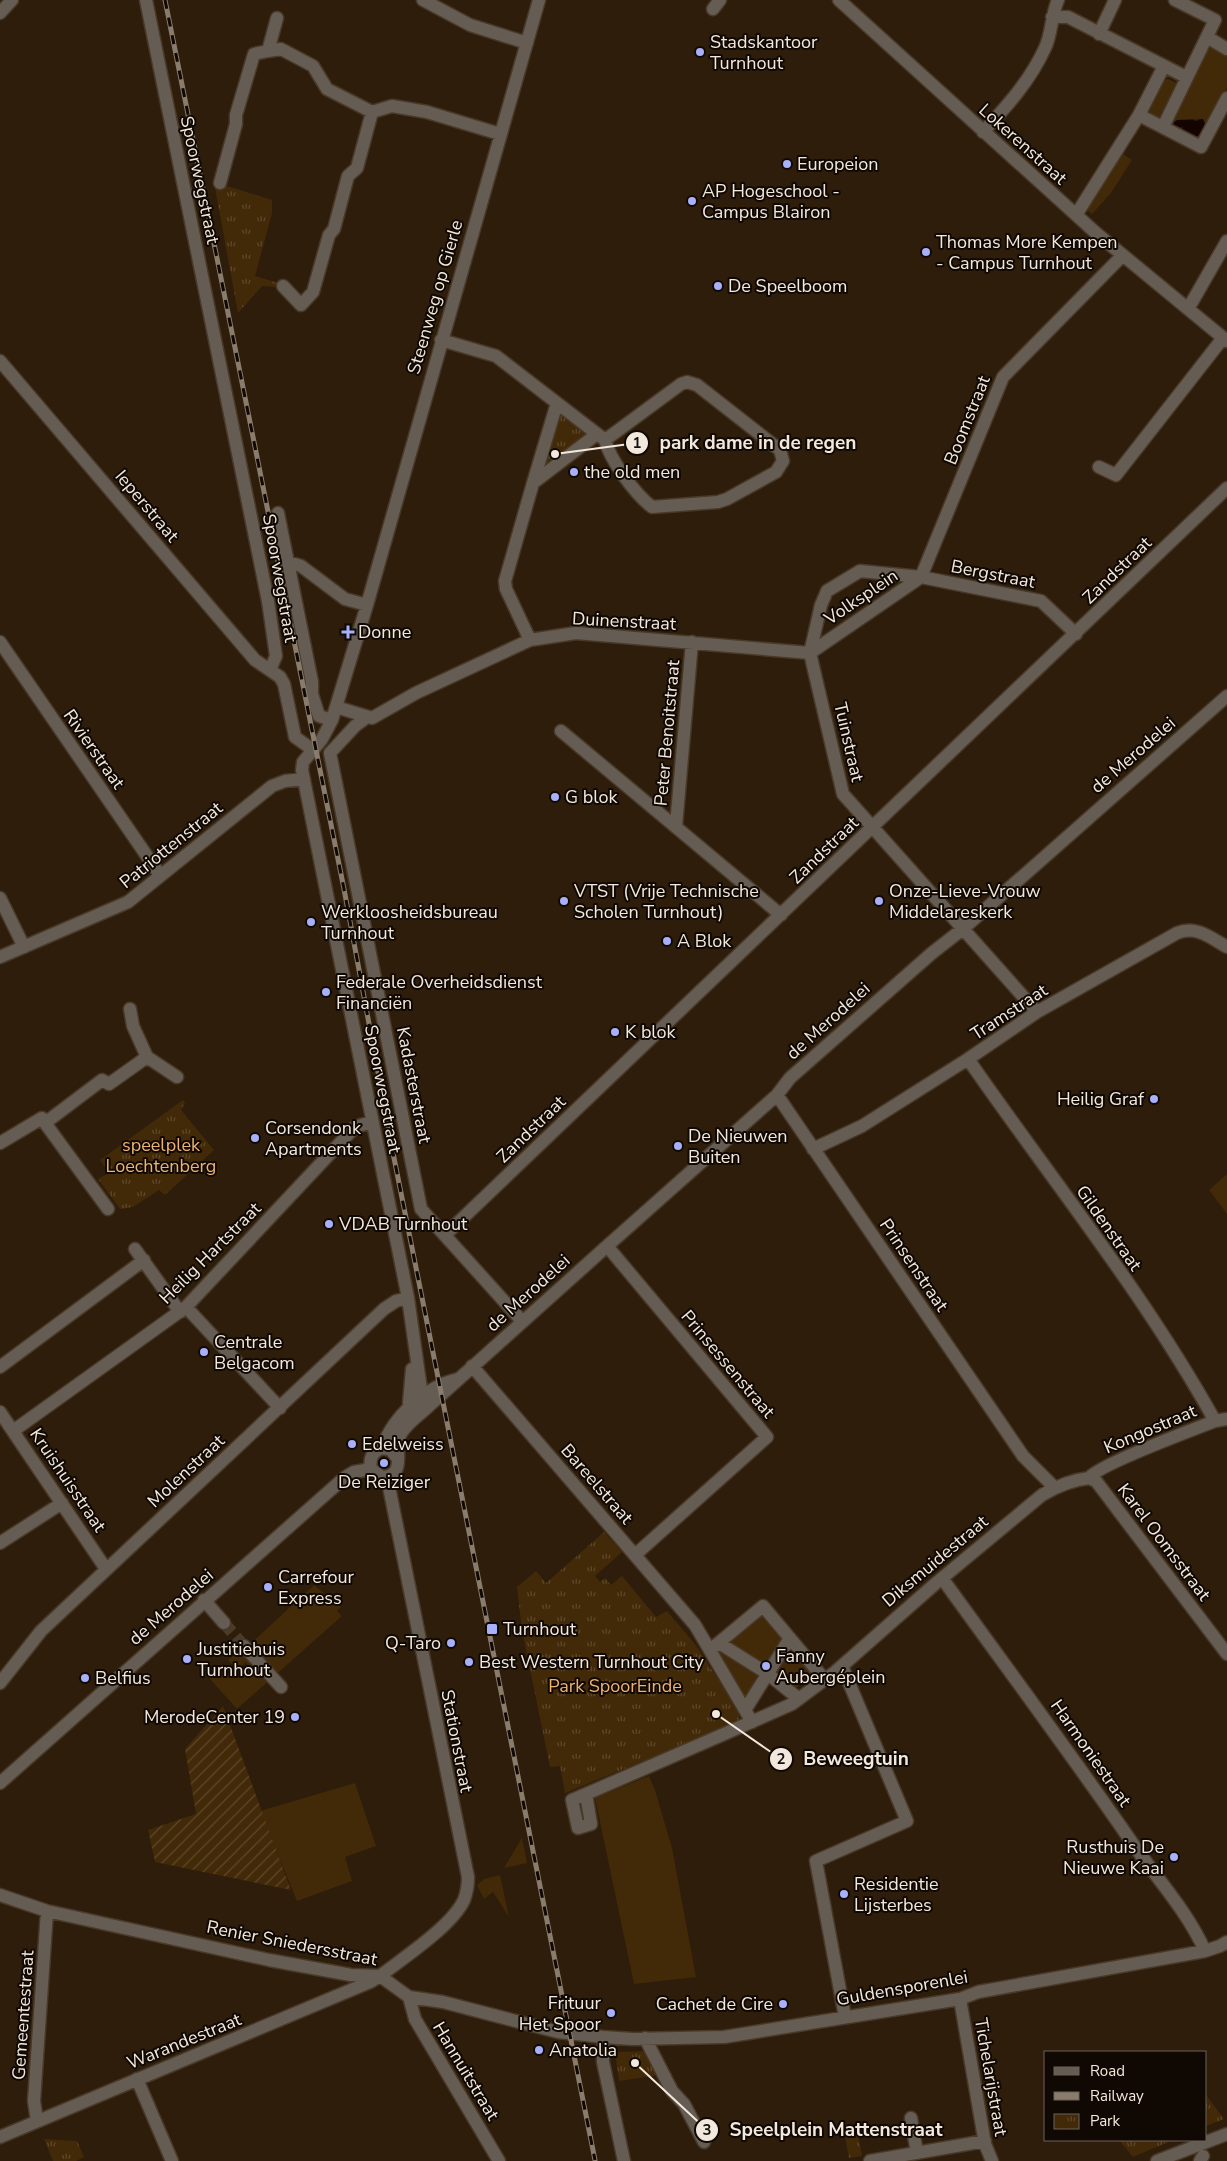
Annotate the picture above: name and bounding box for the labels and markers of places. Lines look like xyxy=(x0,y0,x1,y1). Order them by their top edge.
place label: Stadskantoor Turnhout xyxy=(710,30,818,75)
marker: Stadskantoor Turnhout xyxy=(694,46,706,58)
place label: Europeion xyxy=(797,152,878,176)
marker: Europeion xyxy=(781,158,793,170)
place label: AP Hogeschool - Campus Blairon xyxy=(702,179,840,224)
marker: AP Hogeschool - Campus Blairon xyxy=(686,195,698,207)
place label: Thomas More Kempen - Campus Turnhout xyxy=(936,230,1118,275)
marker: Thomas More Kempen - Campus Turnhout xyxy=(920,246,932,258)
place label: De Speelboom xyxy=(728,274,848,298)
marker: De Speelboom xyxy=(712,280,724,292)
callout: park dame in de regen xyxy=(624,426,866,460)
place label: the old men xyxy=(584,460,680,484)
marker: the old men xyxy=(568,466,580,478)
place label: Donne xyxy=(358,620,411,644)
marker: Donne xyxy=(342,626,354,638)
place label: G blok xyxy=(565,785,618,809)
marker: G blok xyxy=(549,791,561,803)
place label: VTST (Vrije Technische Scholen Turnhout) xyxy=(573,879,759,924)
place label: Onze-Lieve-Vrouw Middelareskerk xyxy=(889,879,1041,924)
marker: VTST (Vrije Technische Scholen Turnhout) xyxy=(558,895,570,907)
marker: Onze-Lieve-Vrouw Middelareskerk xyxy=(873,895,885,907)
place label: Werkloosheidsbureau Turnhout xyxy=(321,900,498,945)
marker: Werkloosheidsbureau Turnhout xyxy=(305,916,317,928)
place label: A Blok xyxy=(677,929,732,953)
marker: A Blok xyxy=(661,935,673,947)
place label: Federale Overheidsdienst Financiën xyxy=(336,970,543,1015)
marker: Federale Overheidsdienst Financiën xyxy=(320,986,332,998)
place label: K blok xyxy=(625,1020,677,1044)
marker: K blok xyxy=(609,1026,621,1038)
place label: Heilig Graf xyxy=(1057,1087,1145,1111)
marker: Heilig Graf xyxy=(1148,1093,1160,1105)
place label: Corsendonk Apartments xyxy=(265,1116,362,1161)
place label: De Nieuwen Buiten xyxy=(688,1124,788,1169)
marker: Corsendonk Apartments xyxy=(249,1132,261,1144)
marker: De Nieuwen Buiten xyxy=(672,1140,684,1152)
place label: VDAB Turnhout xyxy=(338,1212,468,1236)
marker: VDAB Turnhout xyxy=(323,1218,335,1230)
place label: Centrale Belgacom xyxy=(214,1330,295,1375)
marker: Centrale Belgacom xyxy=(198,1346,210,1358)
place label: Edelweiss xyxy=(362,1432,444,1456)
marker: Edelweiss xyxy=(346,1438,358,1450)
marker: De Reiziger xyxy=(378,1457,390,1469)
place label: De Reiziger xyxy=(338,1470,431,1494)
place label: Carrefour Express xyxy=(278,1565,355,1610)
marker: Carrefour Express xyxy=(262,1581,274,1593)
place label: Turnhout xyxy=(503,1617,577,1641)
marker: Turnhout xyxy=(485,1622,499,1636)
place label: Q-Taro xyxy=(385,1631,441,1655)
place label: Justitiehuis Turnhout xyxy=(196,1637,285,1682)
marker: Q-Taro xyxy=(445,1637,457,1649)
place label: Fanny Aubergéplein xyxy=(776,1644,885,1689)
place label: Best Western Turnhout City xyxy=(479,1650,704,1674)
marker: Justitiehuis Turnhout xyxy=(181,1653,193,1665)
marker: Best Western Turnhout City xyxy=(463,1656,475,1668)
marker: Fanny Aubergéplein xyxy=(760,1660,772,1672)
place label: Belfius xyxy=(95,1666,151,1690)
marker: Belfius xyxy=(79,1672,91,1684)
place label: MerodeCenter 19 xyxy=(144,1705,285,1729)
marker: MerodeCenter 19 xyxy=(289,1711,301,1723)
callout: Beweegtuin xyxy=(768,1742,919,1776)
place label: Rusthuis De Nieuwe Kaai xyxy=(1063,1835,1164,1880)
marker: Rusthuis De Nieuwe Kaai xyxy=(1168,1851,1180,1863)
place label: Residentie Lijsterbes xyxy=(854,1872,939,1917)
marker: Residentie Lijsterbes xyxy=(838,1888,850,1900)
place label: Frituur Het Spoor xyxy=(519,1991,602,2036)
place label: Cachet de Cire xyxy=(656,1992,773,2016)
marker: Cachet de Cire xyxy=(777,1998,789,2010)
marker: Frituur Het Spoor xyxy=(605,2007,617,2019)
place label: Anatolia xyxy=(549,2038,617,2062)
marker: Anatolia xyxy=(533,2044,545,2056)
callout: Speelplein Mattenstraat xyxy=(694,2113,952,2147)

